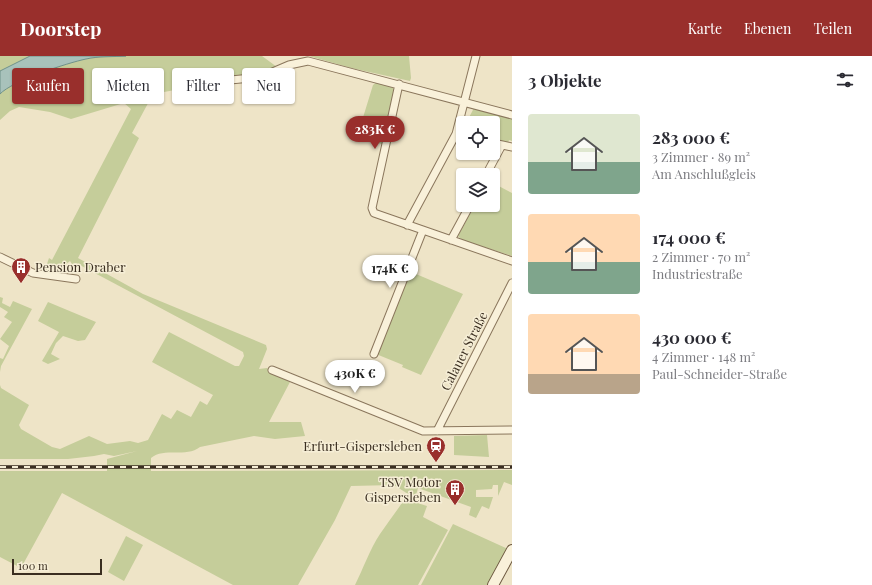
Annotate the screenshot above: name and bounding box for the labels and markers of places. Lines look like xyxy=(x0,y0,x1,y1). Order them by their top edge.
pin: 283K € xyxy=(342,116,408,150)
pin: 174K € xyxy=(357,255,423,289)
building icon: Pension Draber xyxy=(10,256,32,284)
place label: Pension Draber xyxy=(35,258,126,275)
pin: 430K € xyxy=(322,360,388,394)
station icon: Erfurt-Gispersleben xyxy=(425,435,447,463)
place label: Erfurt-Gispersleben xyxy=(303,437,422,454)
place label: TSV Motor Gispersleben xyxy=(365,473,441,505)
building icon: TSV Motor Gispersleben xyxy=(444,478,466,506)

